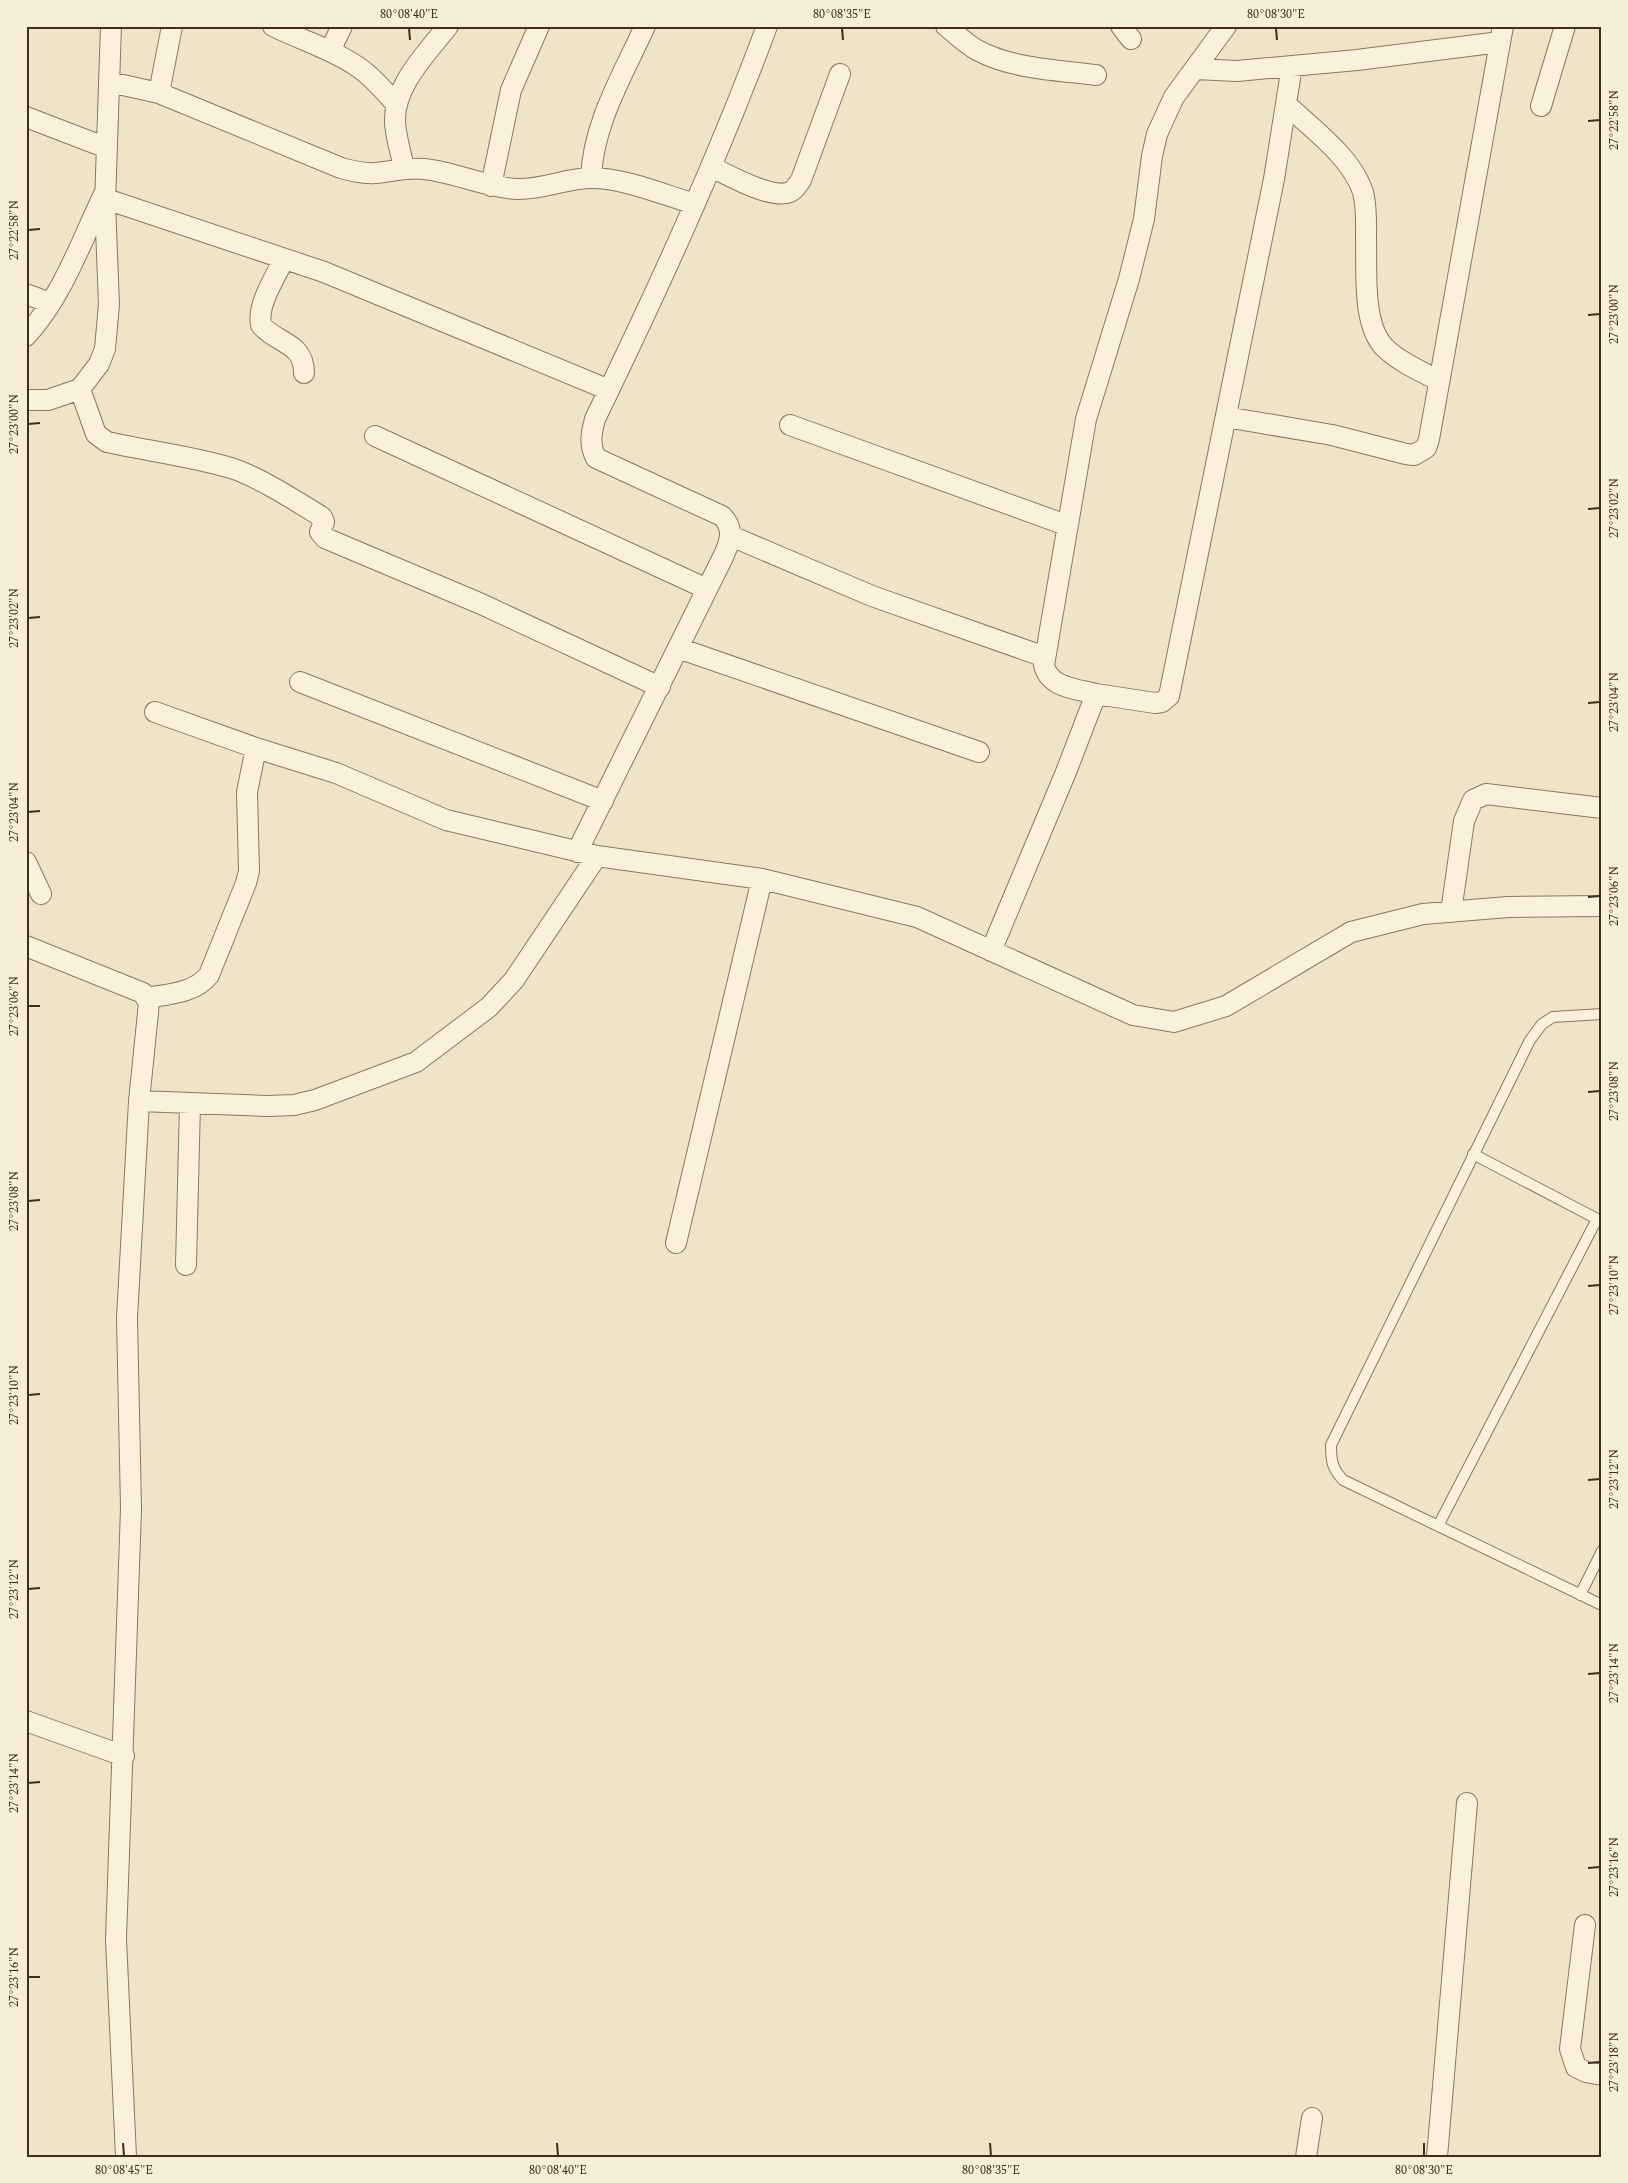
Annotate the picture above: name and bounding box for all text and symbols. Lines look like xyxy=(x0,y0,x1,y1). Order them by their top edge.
text: 80°08'40"E xyxy=(380,5,438,24)
text: 80°08'35"E xyxy=(813,5,871,24)
text: 80°08'30"E xyxy=(1247,5,1305,24)
text: 27°22'58"N xyxy=(1605,90,1624,150)
text: 27°22'58"N xyxy=(5,200,24,260)
text: 27°23'00"N xyxy=(1605,284,1624,344)
text: 27°23'00"N xyxy=(5,394,24,454)
text: 27°23'02"N xyxy=(1605,478,1624,538)
text: 27°23'02"N xyxy=(5,588,24,648)
text: 27°23'04"N xyxy=(1605,672,1624,732)
text: 27°23'04"N xyxy=(5,782,24,842)
text: 27°23'06"N xyxy=(1605,866,1624,926)
text: 27°23'06"N xyxy=(5,976,24,1036)
text: 27°23'08"N xyxy=(1605,1061,1624,1121)
text: 27°23'08"N xyxy=(5,1171,24,1231)
text: 27°23'10"N xyxy=(1605,1255,1624,1315)
text: 27°23'10"N xyxy=(5,1365,24,1425)
text: 27°23'12"N xyxy=(1605,1449,1624,1509)
text: 27°23'12"N xyxy=(5,1559,24,1619)
text: 27°23'14"N xyxy=(1605,1643,1624,1703)
text: 27°23'14"N xyxy=(5,1753,24,1813)
text: 27°23'16"N xyxy=(1605,1837,1624,1897)
text: 27°23'16"N xyxy=(5,1947,24,2007)
text: 27°23'18"N xyxy=(1605,2032,1624,2092)
text: 80°08'45"E xyxy=(95,2161,153,2180)
text: 80°08'40"E xyxy=(529,2161,587,2180)
text: 80°08'35"E xyxy=(962,2161,1020,2180)
text: 80°08'30"E xyxy=(1395,2161,1453,2180)

